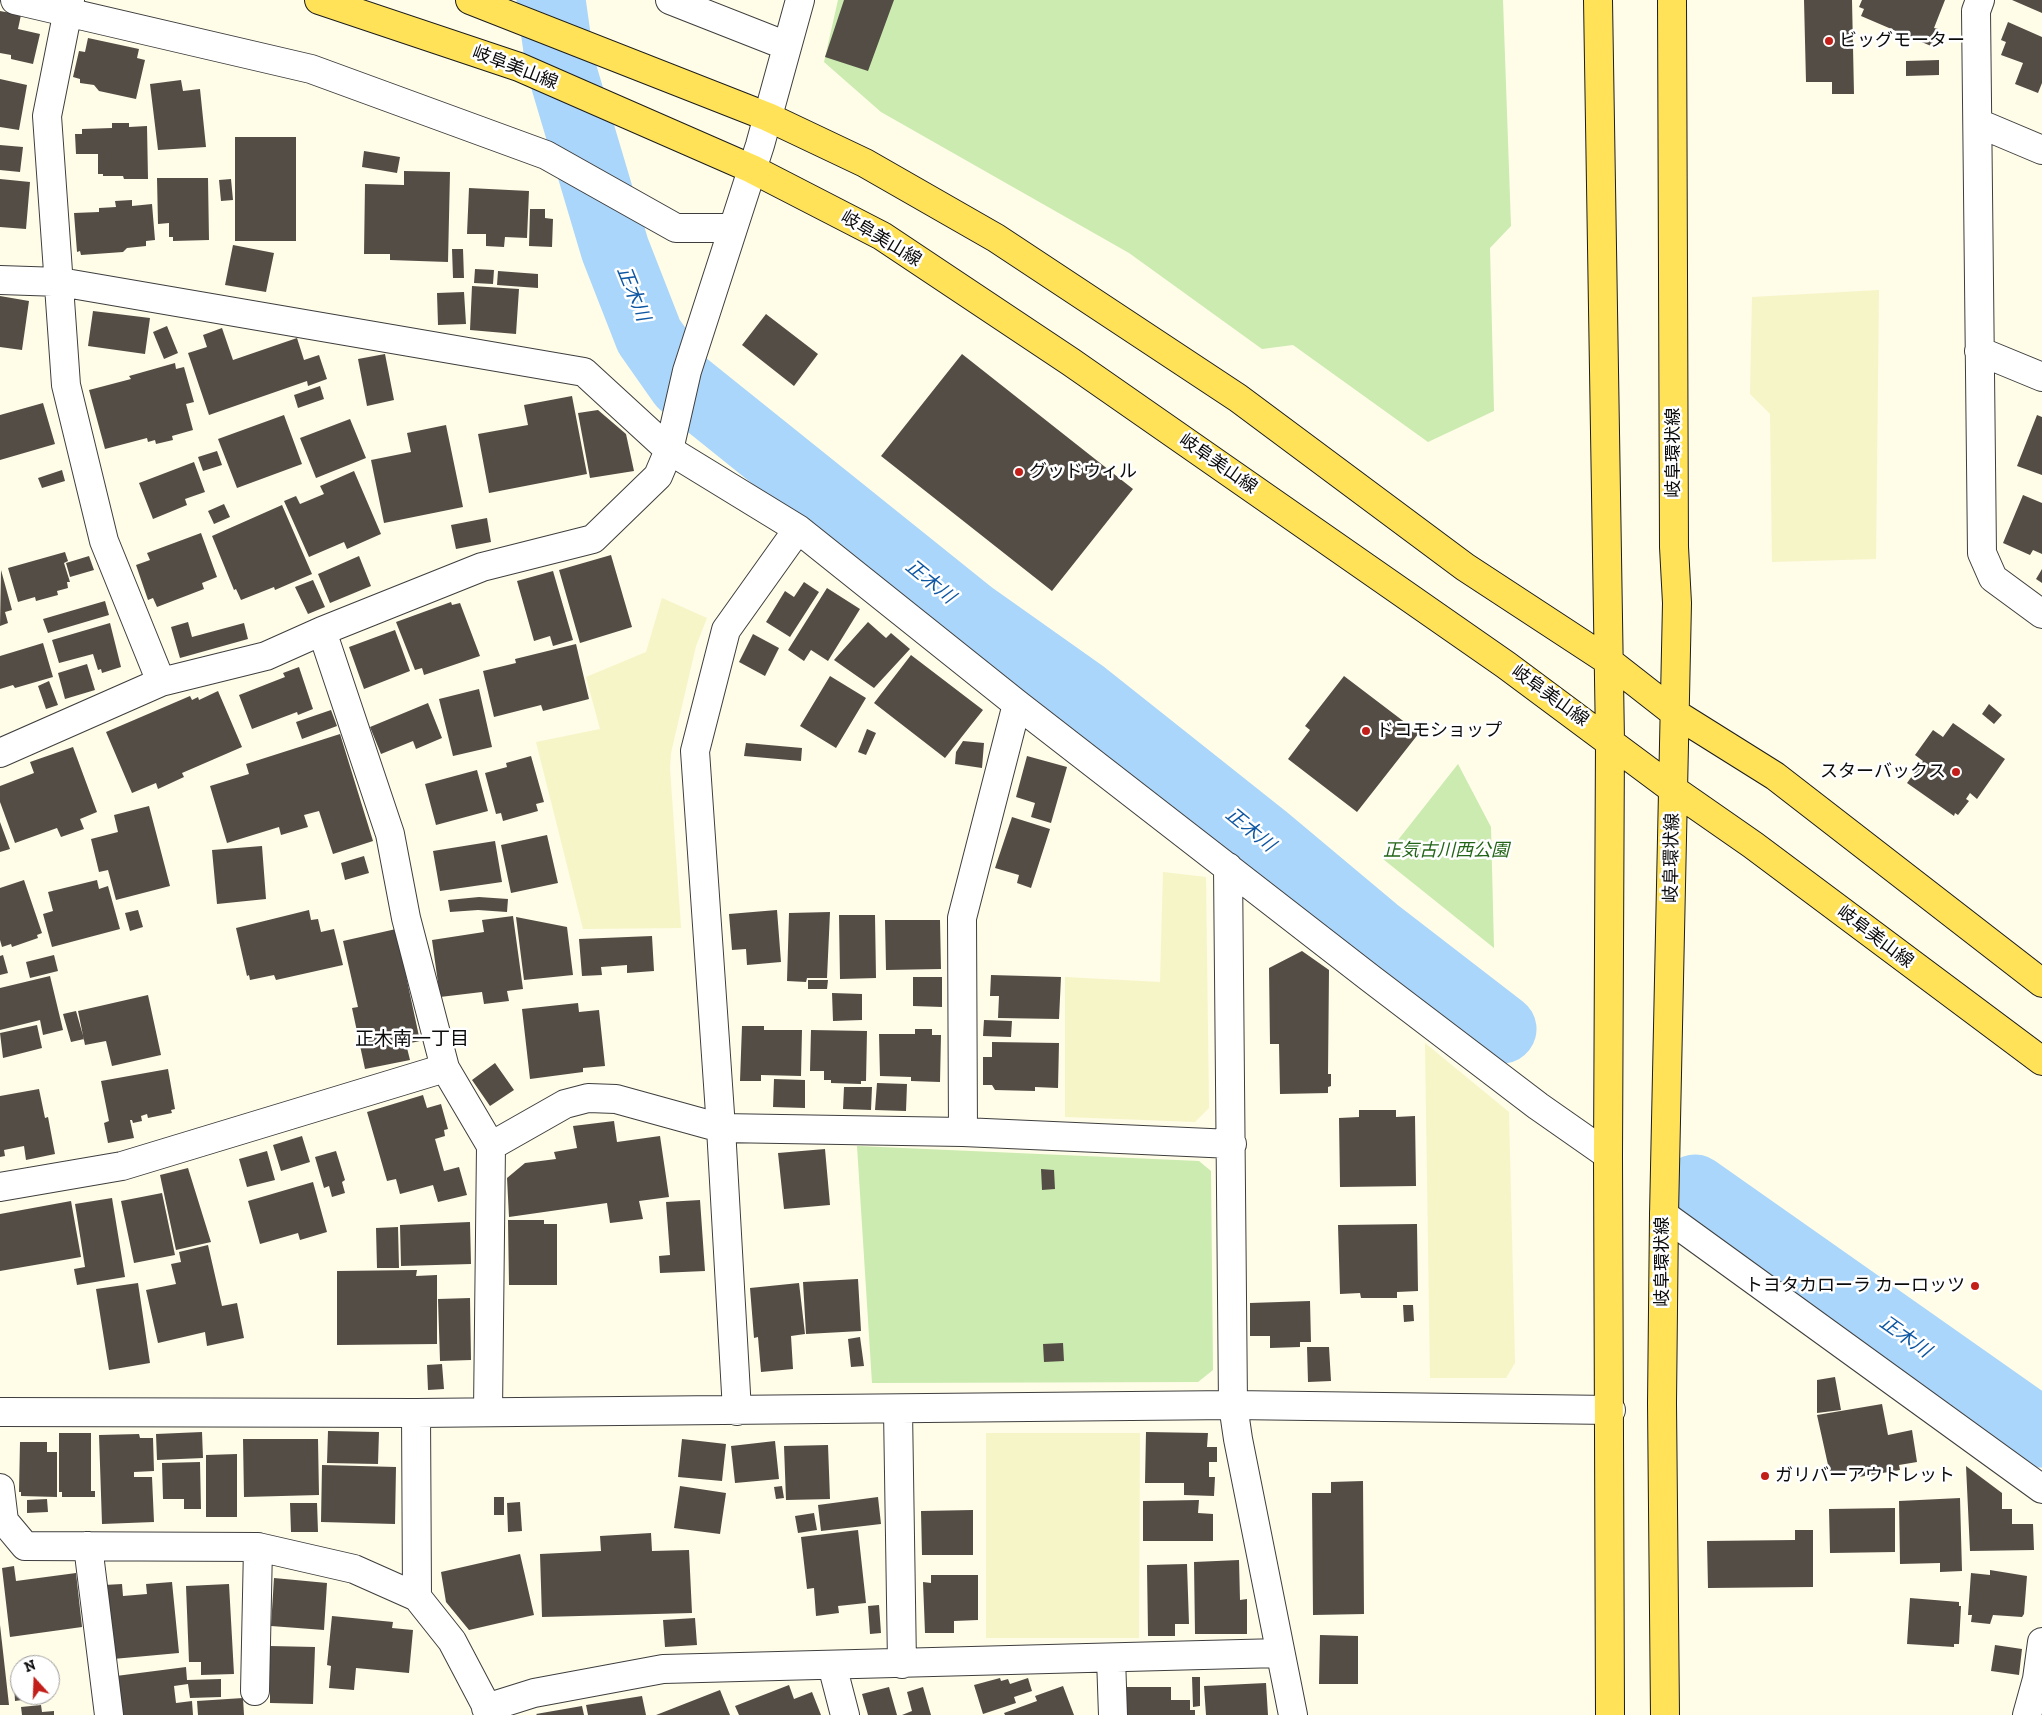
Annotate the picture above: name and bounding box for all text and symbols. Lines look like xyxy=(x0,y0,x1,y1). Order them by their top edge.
place label: ビッグモーター xyxy=(1839,30,1965,52)
marker: ビッグモーター xyxy=(1823,35,1835,47)
street label: 岐阜美山線 xyxy=(469,42,561,94)
street label: 岐阜美山線 xyxy=(837,207,925,271)
water label: 正木川 xyxy=(612,263,654,325)
street label: 岐阜環状線 xyxy=(1663,408,1685,498)
street label: 岐阜美山線 xyxy=(1175,429,1261,499)
place label: グッドウィル xyxy=(1029,461,1137,483)
marker: グッドウィル xyxy=(1013,466,1025,478)
water label: 正木川 xyxy=(901,555,959,609)
street label: 岐阜美山線 xyxy=(1507,661,1593,731)
place label: ドコモショップ xyxy=(1376,720,1502,742)
marker: ドコモショップ xyxy=(1360,725,1372,737)
place label: スターバックス xyxy=(1820,761,1946,783)
marker: スターバックス xyxy=(1950,766,1962,778)
water label: 正木川 xyxy=(1221,803,1279,857)
street label: 岐阜環状線 xyxy=(1660,813,1684,903)
park label: 正気古川西公園 xyxy=(1383,840,1509,862)
street label: 岐阜美山線 xyxy=(1833,901,1917,973)
district label: 正木南一丁目 xyxy=(355,1029,469,1051)
street label: 岐阜環状線 xyxy=(1652,1217,1674,1307)
place label: トヨタカローラ カーロッツ xyxy=(1745,1275,1965,1297)
marker: トヨタカローラ カーロッツ xyxy=(1969,1280,1981,1292)
water label: 正木川 xyxy=(1875,1311,1935,1363)
place label: ガリバーアウトレット xyxy=(1775,1465,1955,1487)
marker: ガリバーアウトレット xyxy=(1759,1470,1771,1482)
north arrow xyxy=(10,1655,60,1705)
text: N xyxy=(22,1657,38,1676)

